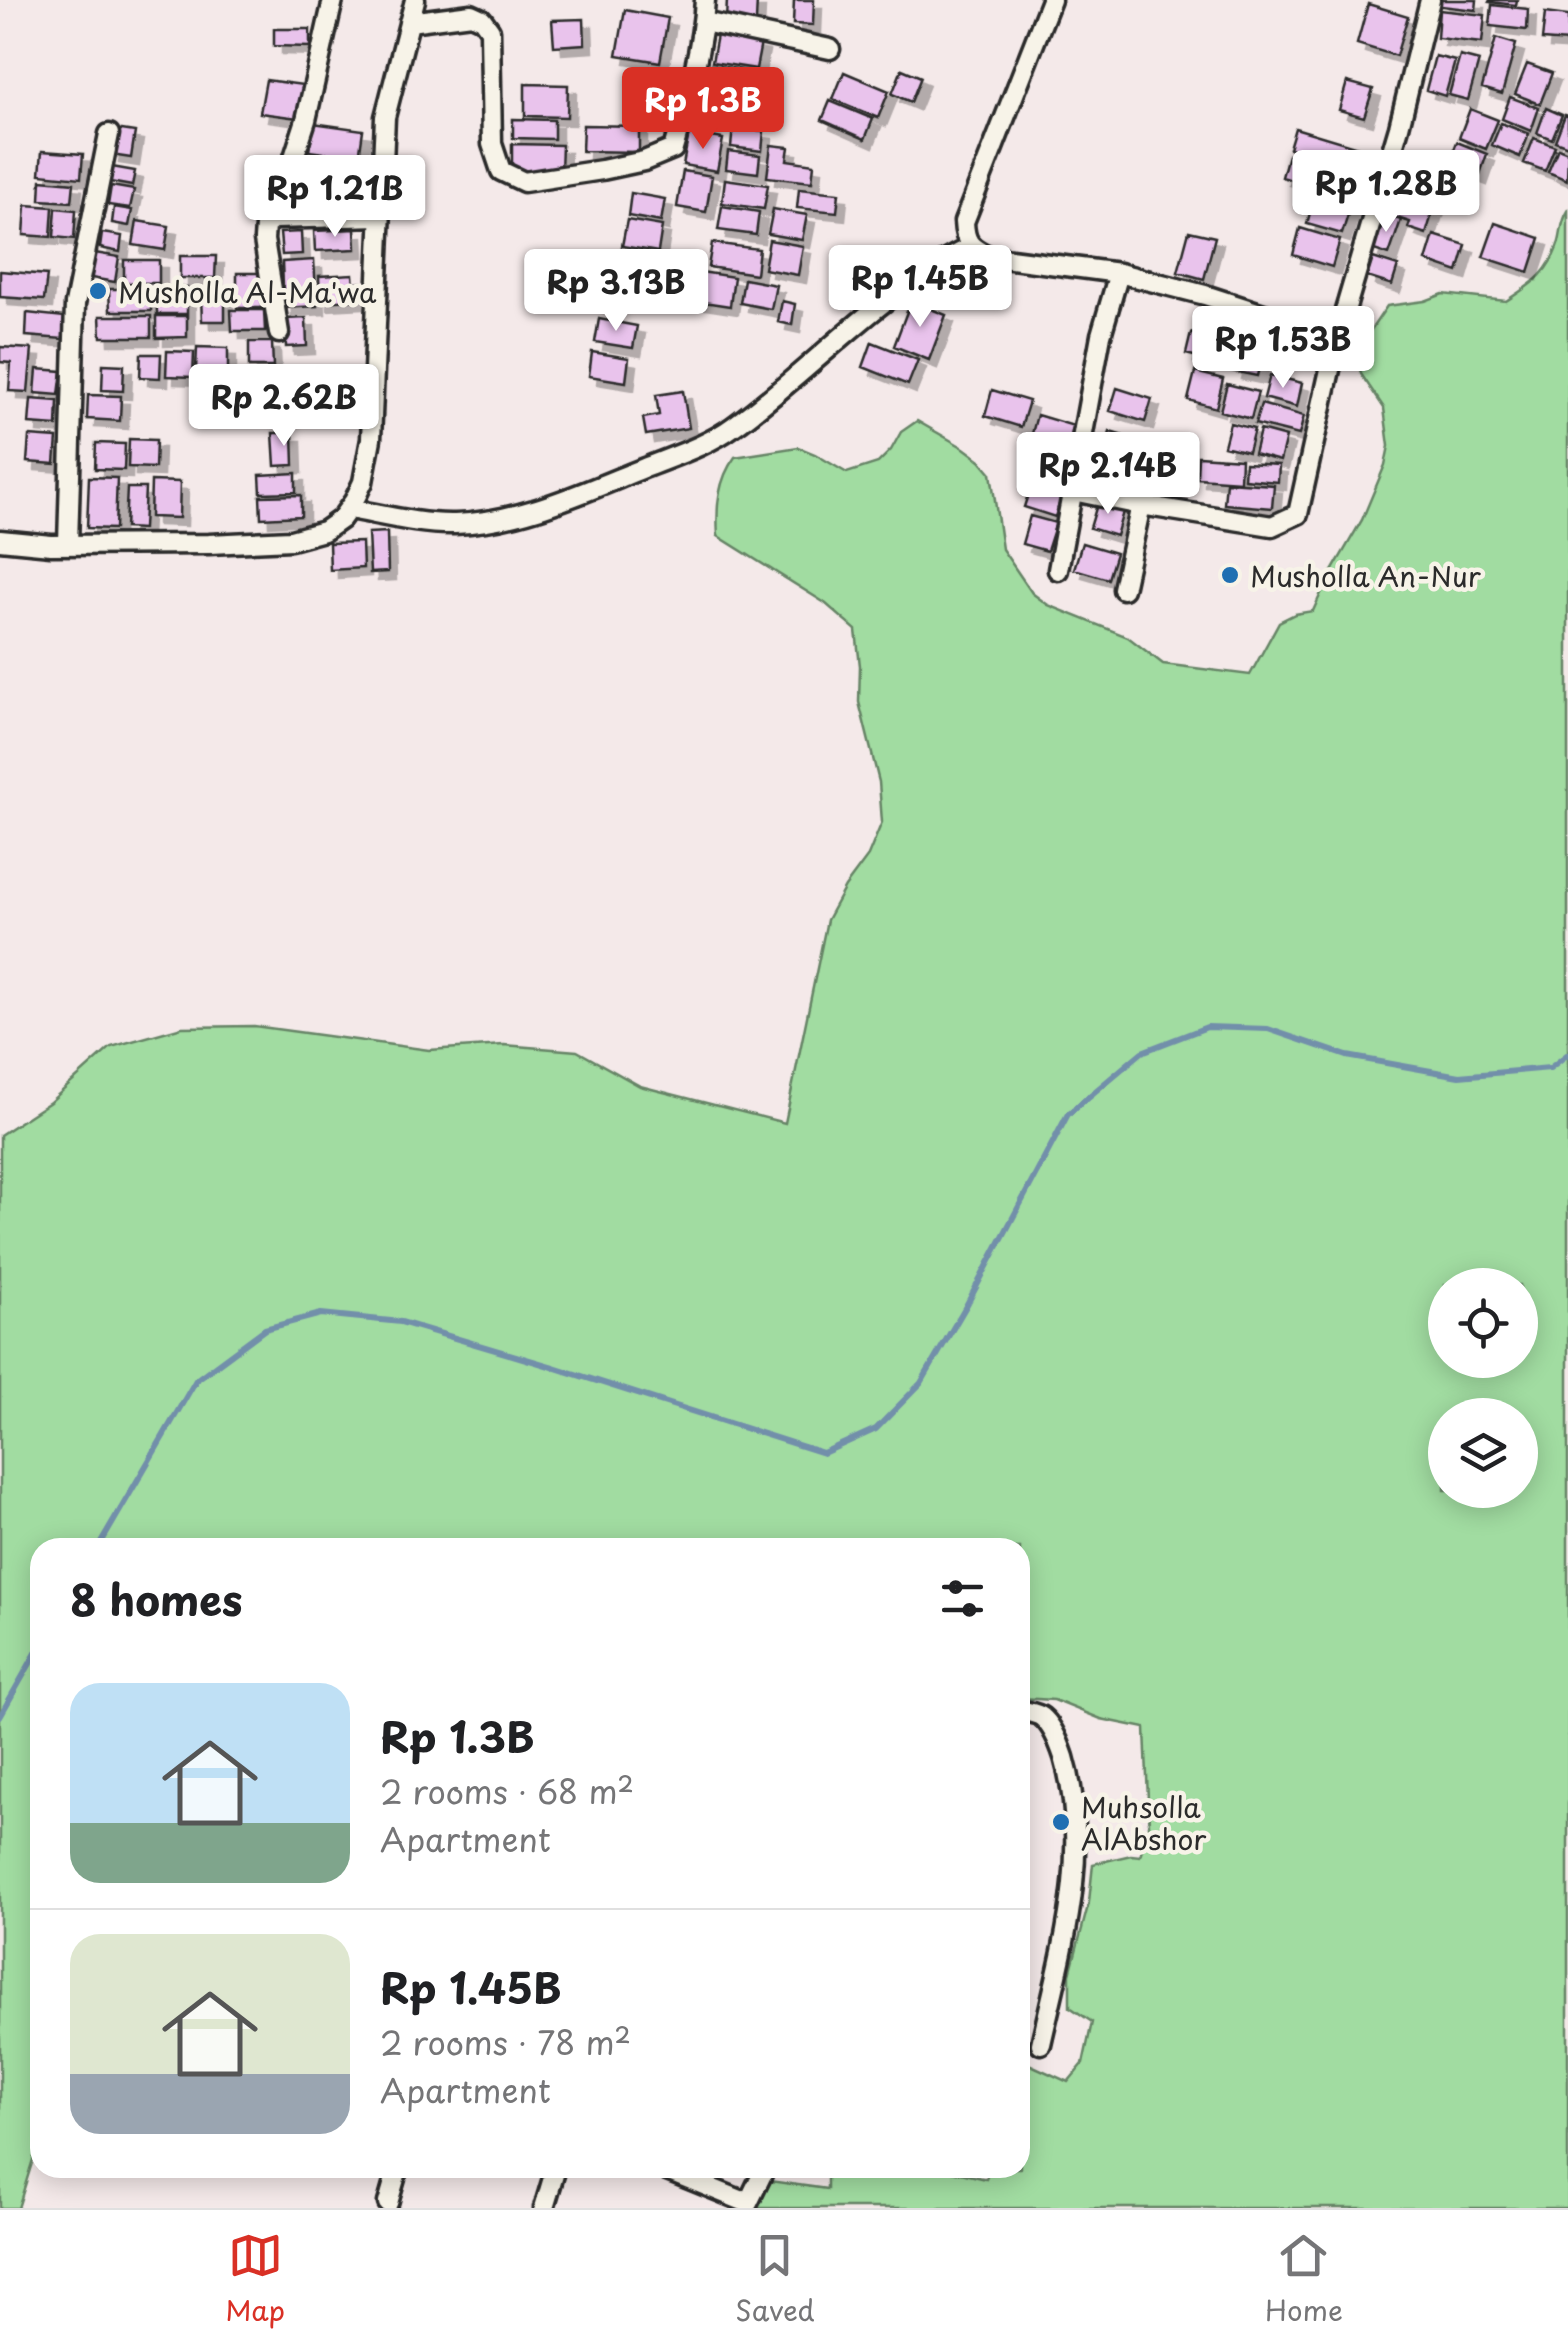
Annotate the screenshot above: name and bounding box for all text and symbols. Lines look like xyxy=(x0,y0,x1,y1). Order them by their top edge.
pin: Rp 1.3B xyxy=(611,67,795,152)
text: Rp 1.3B xyxy=(644,75,762,123)
pin: Rp 1.28B xyxy=(1283,150,1489,235)
pin: Rp 1.21B xyxy=(232,155,438,240)
text: Rp 1.28B xyxy=(1314,158,1458,206)
text: Rp 1.21B xyxy=(266,163,404,211)
pin: Rp 1.45B xyxy=(817,245,1023,330)
pin: Rp 3.13B xyxy=(513,249,719,334)
text: Rp 1.45B xyxy=(851,253,989,301)
text: Rp 3.13B xyxy=(546,257,686,305)
place label: Musholla Al-Ma'wa xyxy=(118,270,377,313)
marker: Musholla Al-Ma'wa xyxy=(87,280,109,302)
pin: Rp 1.53B xyxy=(1180,306,1386,391)
text: Rp 1.53B xyxy=(1214,314,1352,362)
pin: Rp 2.62B xyxy=(181,364,387,449)
text: Rp 2.62B xyxy=(211,372,357,420)
pin: Rp 2.14B xyxy=(1005,432,1211,517)
text: Rp 2.14B xyxy=(1039,440,1177,488)
place label: Musholla An-Nur xyxy=(1250,554,1481,597)
marker: Musholla An-Nur xyxy=(1219,564,1241,586)
map controls xyxy=(1428,1268,1538,1508)
button: locate xyxy=(1428,1268,1538,1378)
button: layers xyxy=(1428,1398,1538,1508)
text: 8 homes xyxy=(70,1567,243,1630)
icon: filters xyxy=(935,1571,990,1626)
text: Rp 1.3B xyxy=(380,1704,535,1767)
icon: home xyxy=(150,1723,270,1843)
text: 2 rooms · 68 m² xyxy=(380,1767,634,1815)
place label: Muhsolla AlAbshor xyxy=(1081,1785,1206,1860)
marker: Muhsolla AlAbshor xyxy=(1050,1811,1072,1833)
text: Apartment xyxy=(380,1815,551,1863)
text: Rp 1.45B xyxy=(380,1955,562,2018)
icon: home xyxy=(150,1974,270,2094)
text: 2 rooms · 78 m² xyxy=(380,2018,631,2066)
text: Apartment xyxy=(380,2066,551,2114)
tab: Map xyxy=(225,2228,285,2331)
tab: Saved xyxy=(735,2228,815,2331)
tab: Home xyxy=(1265,2228,1343,2331)

